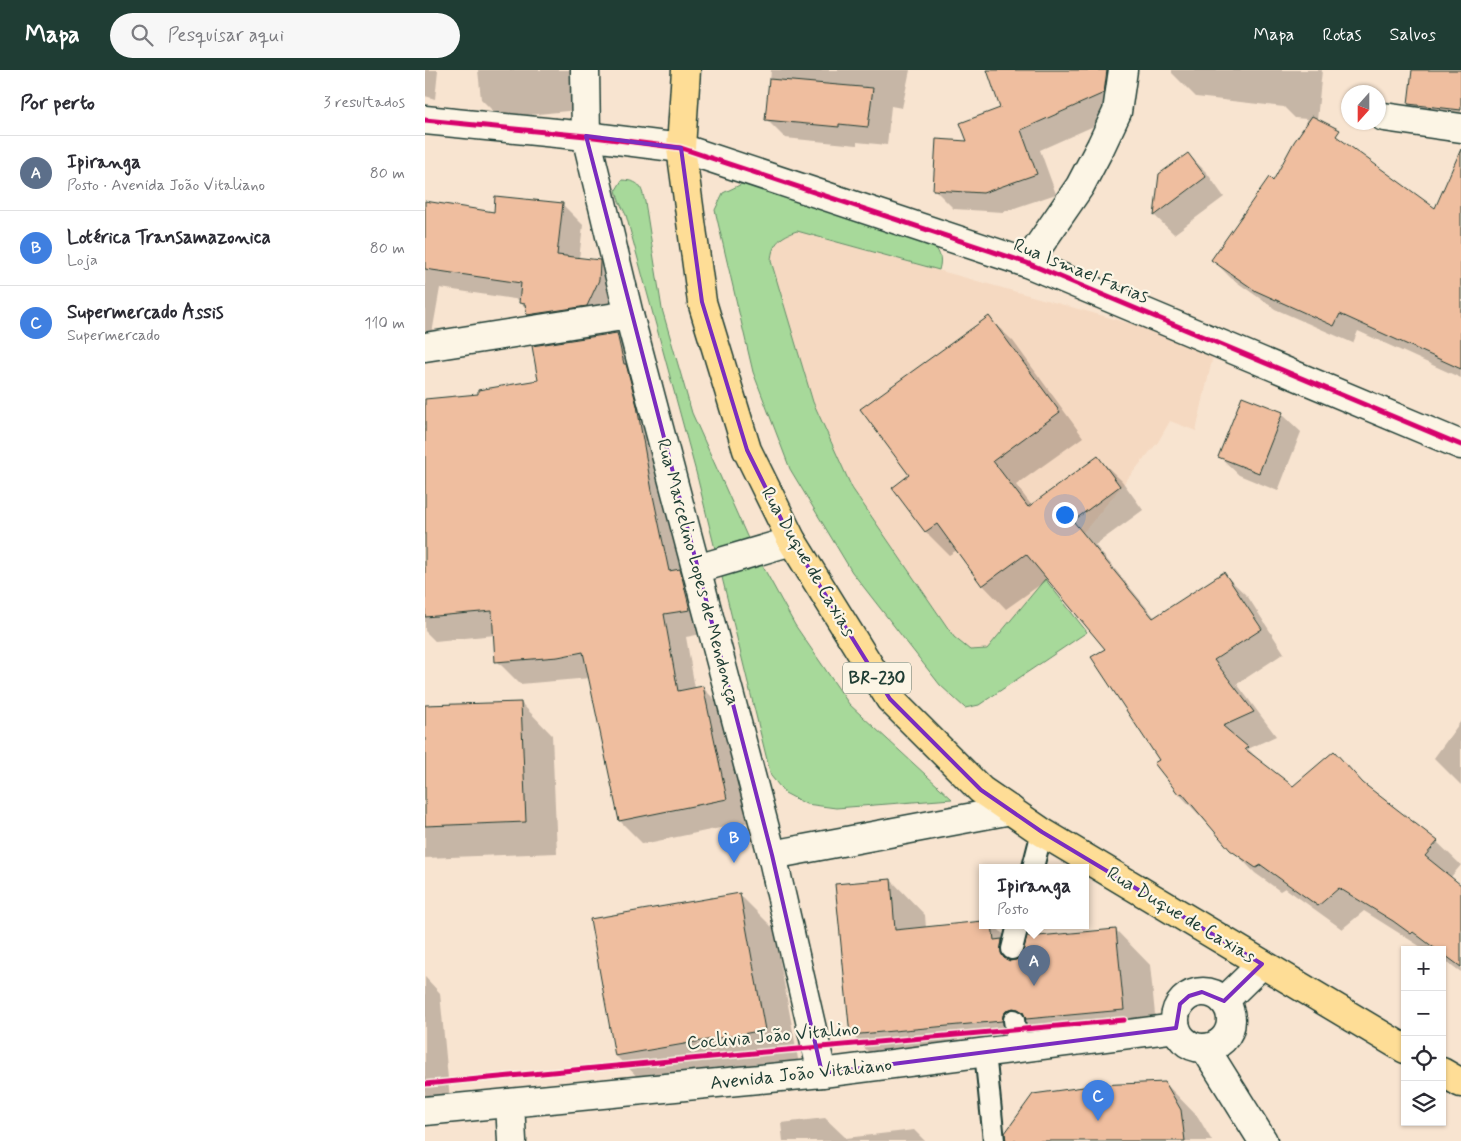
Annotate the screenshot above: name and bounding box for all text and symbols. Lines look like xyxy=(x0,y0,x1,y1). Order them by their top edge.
search box xyxy=(110,13,460,58)
text: Mapa xyxy=(25,20,80,51)
icon: search xyxy=(128,21,156,49)
text: Pesquisar aqui xyxy=(168,23,284,48)
text: Mapa xyxy=(1253,23,1294,47)
text: Rotas xyxy=(1322,23,1362,47)
text: Salvos xyxy=(1390,23,1436,47)
north arrow xyxy=(1341,85,1386,130)
text: Por perto xyxy=(20,89,95,117)
text: 3 resultados xyxy=(324,92,405,113)
text: Ipiranga xyxy=(67,150,141,175)
text: A xyxy=(31,163,41,184)
text: 80 m xyxy=(370,163,405,184)
text: Posto · Avenida João Vitaliano xyxy=(67,175,265,196)
text: Lotérica Transamazonica xyxy=(67,225,271,250)
street label: Rua Ismael Farias xyxy=(1010,232,1152,310)
text: B xyxy=(31,238,41,259)
text: 80 m xyxy=(370,238,405,259)
text: Loja xyxy=(67,250,98,271)
text: Supermercado Assis xyxy=(67,300,224,325)
text: C xyxy=(30,313,42,334)
text: 110 m xyxy=(364,313,405,334)
text: Supermercado xyxy=(67,325,160,346)
street label: Rua Marcelino Lopes de Mendonça xyxy=(650,436,746,708)
street label: Rua Duque de Caxias xyxy=(755,483,861,642)
your location xyxy=(1052,502,1078,528)
road number: BR-230 xyxy=(843,662,911,694)
pin: B xyxy=(718,822,750,863)
street label: Rua Duque de Caxias xyxy=(1102,861,1260,970)
popup xyxy=(979,864,1089,929)
text: Ipiranga xyxy=(997,874,1071,899)
text: Posto xyxy=(997,899,1029,920)
pin: A xyxy=(1018,945,1050,986)
map controls xyxy=(1401,946,1446,1126)
button: + xyxy=(1401,946,1446,991)
button: − xyxy=(1401,991,1446,1036)
street label: Coclivia João Vitalino xyxy=(686,1016,860,1056)
button: locate xyxy=(1401,1036,1446,1081)
street label: Avenida João Vitaliano xyxy=(709,1052,893,1096)
pin: C xyxy=(1082,1080,1114,1121)
button: layers xyxy=(1401,1081,1446,1126)

